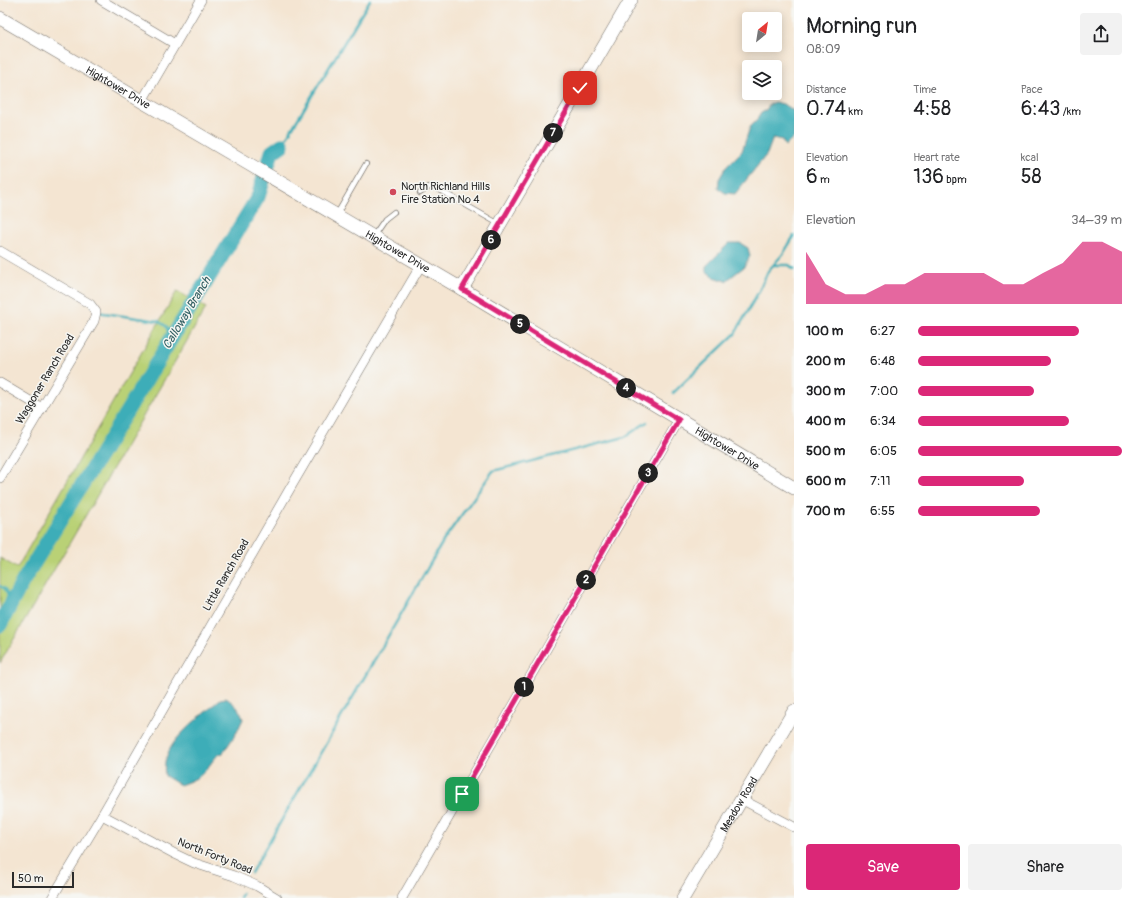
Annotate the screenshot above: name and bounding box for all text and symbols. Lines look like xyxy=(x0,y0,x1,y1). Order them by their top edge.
north arrow xyxy=(742,12,782,52)
map controls xyxy=(742,12,782,100)
text: Morning run xyxy=(806,12,917,40)
button: share xyxy=(1080,13,1122,55)
text: 08:09 xyxy=(806,41,840,57)
button: layers xyxy=(742,60,782,100)
street label: Hightower Drive xyxy=(84,63,153,112)
pin xyxy=(563,71,597,105)
icon: check xyxy=(569,77,591,99)
text: Distance xyxy=(806,83,846,96)
text: Time xyxy=(913,83,936,96)
text: Pace xyxy=(1021,83,1042,96)
text: 0.74 xyxy=(806,96,846,121)
text: 4:58 xyxy=(913,96,951,121)
text: 6:43 xyxy=(1021,96,1060,121)
text: km xyxy=(846,105,863,118)
text: /km xyxy=(1060,105,1081,118)
pin: 7 xyxy=(543,123,563,143)
text: 7 xyxy=(550,126,556,139)
text: Elevation xyxy=(806,151,848,164)
text: Heart rate xyxy=(913,151,960,164)
text: kcal xyxy=(1021,151,1039,164)
text: 6 xyxy=(806,164,818,189)
text: 136 xyxy=(913,164,944,189)
text: 58 xyxy=(1021,164,1042,189)
text: m xyxy=(818,173,830,186)
text: bpm xyxy=(944,173,967,186)
place label: North Richland Hills Fire Station No 4 xyxy=(401,180,490,206)
marker: North Richland Hills Fire Station No 4 xyxy=(388,187,398,197)
text: Elevation xyxy=(806,212,856,228)
text: 34–39 m xyxy=(1071,212,1122,228)
street label: Hightower Drive xyxy=(363,227,433,276)
pin: 6 xyxy=(481,230,501,250)
text: 6 xyxy=(488,233,494,246)
water label: Calloway Branch xyxy=(160,273,215,352)
pin: 5 xyxy=(510,314,530,334)
text: 5 xyxy=(517,317,523,330)
text: 100 m xyxy=(806,323,843,339)
text: 6:27 xyxy=(870,323,895,339)
street label: Waggoner Ranch Road xyxy=(13,332,77,426)
text: 200 m xyxy=(806,353,845,369)
text: 6:48 xyxy=(870,353,895,369)
pin: 4 xyxy=(616,378,636,398)
text: 4 xyxy=(623,381,629,394)
text: 300 m xyxy=(806,383,845,399)
text: 7:00 xyxy=(870,383,898,399)
text: 400 m xyxy=(806,413,846,429)
text: 6:34 xyxy=(870,413,896,429)
street label: Hightower Drive xyxy=(693,424,762,473)
text: 500 m xyxy=(806,443,845,459)
text: 6:05 xyxy=(870,443,897,459)
pin: 3 xyxy=(638,463,658,483)
text: 3 xyxy=(645,466,651,479)
text: 600 m xyxy=(806,473,846,489)
text: 7:11 xyxy=(870,473,891,489)
text: 700 m xyxy=(806,503,845,519)
text: 6:55 xyxy=(870,503,895,519)
street label: Little Ranch Road xyxy=(200,537,252,613)
pin: 2 xyxy=(576,570,596,590)
text: 2 xyxy=(583,573,589,586)
pin: 1 xyxy=(514,677,534,697)
text: 1 xyxy=(522,680,526,693)
street label: Meadow Road xyxy=(717,774,760,834)
pin xyxy=(445,777,479,811)
icon: arrive xyxy=(451,783,473,805)
street label: North Forty Road xyxy=(176,835,254,877)
button: Save xyxy=(806,844,960,890)
button: Share xyxy=(968,844,1122,890)
scale bar xyxy=(12,870,74,889)
text: 50 m xyxy=(18,872,44,885)

